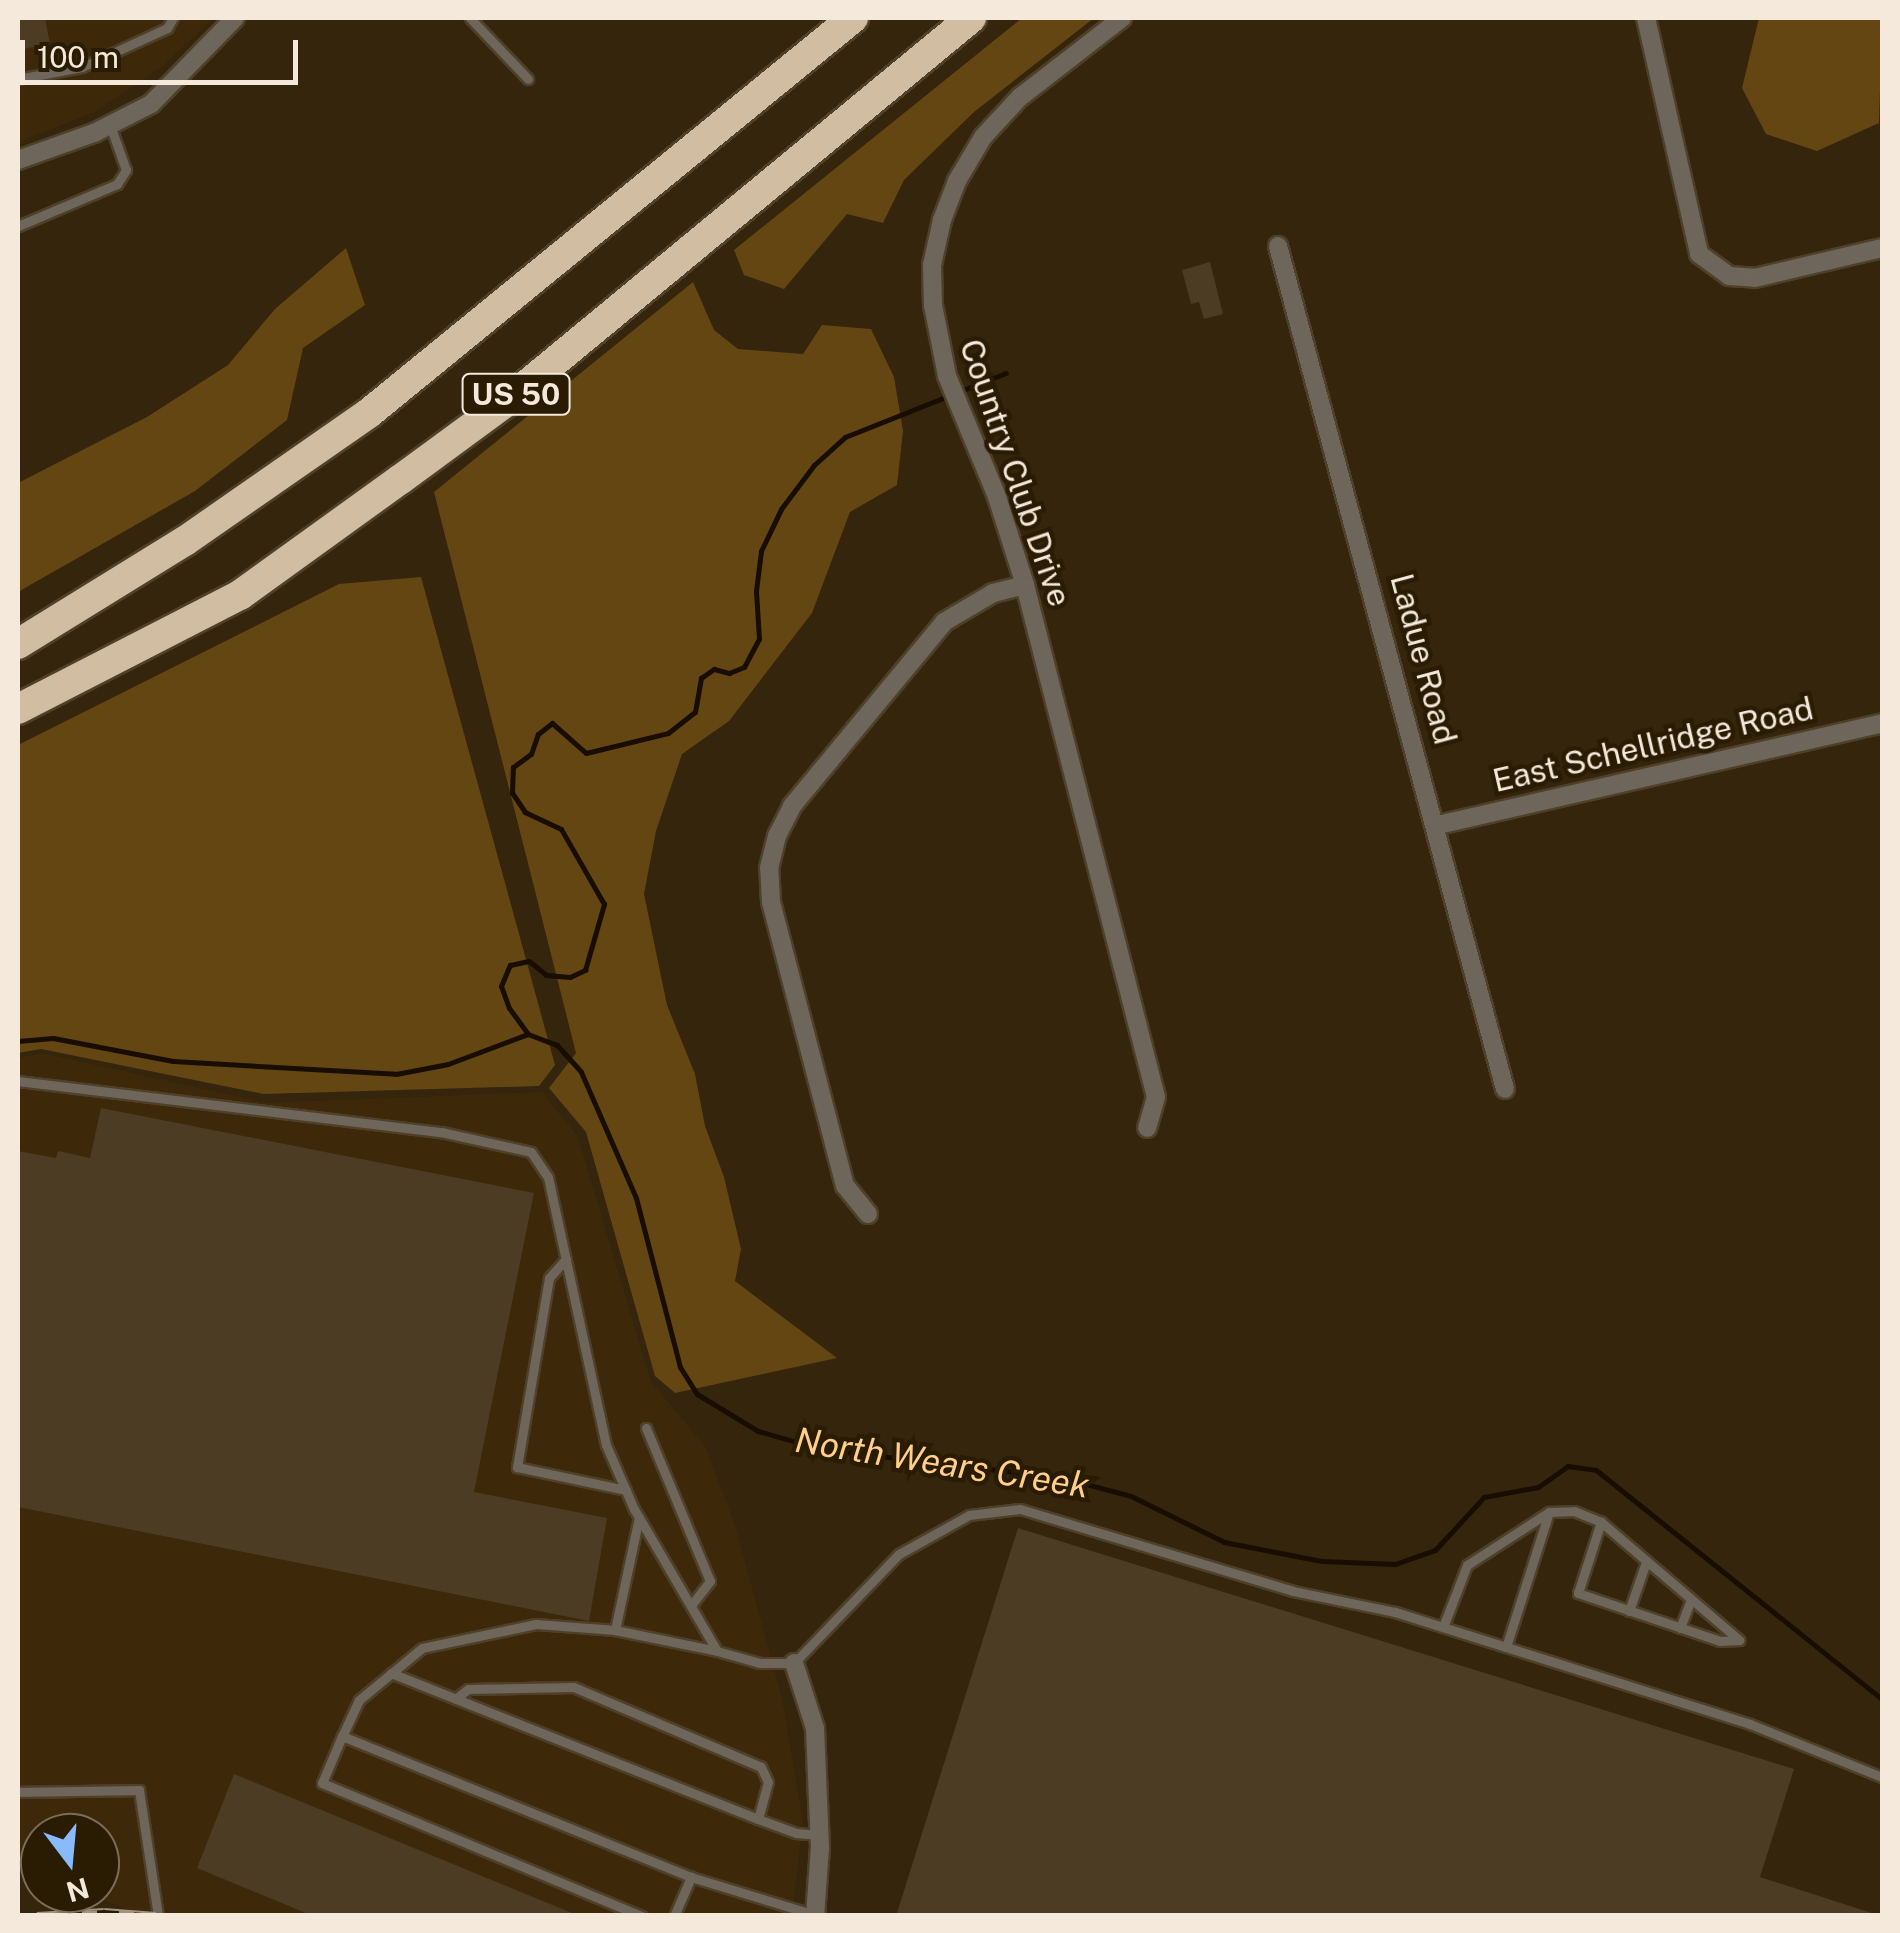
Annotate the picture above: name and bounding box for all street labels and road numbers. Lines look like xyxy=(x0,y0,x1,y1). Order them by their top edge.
street label: Country Club Drive xyxy=(951,334,1079,612)
road number: US 50 xyxy=(461,369,571,419)
street label: Ladue Road xyxy=(1382,570,1464,748)
street label: East Schellridge Road xyxy=(1489,689,1817,801)

